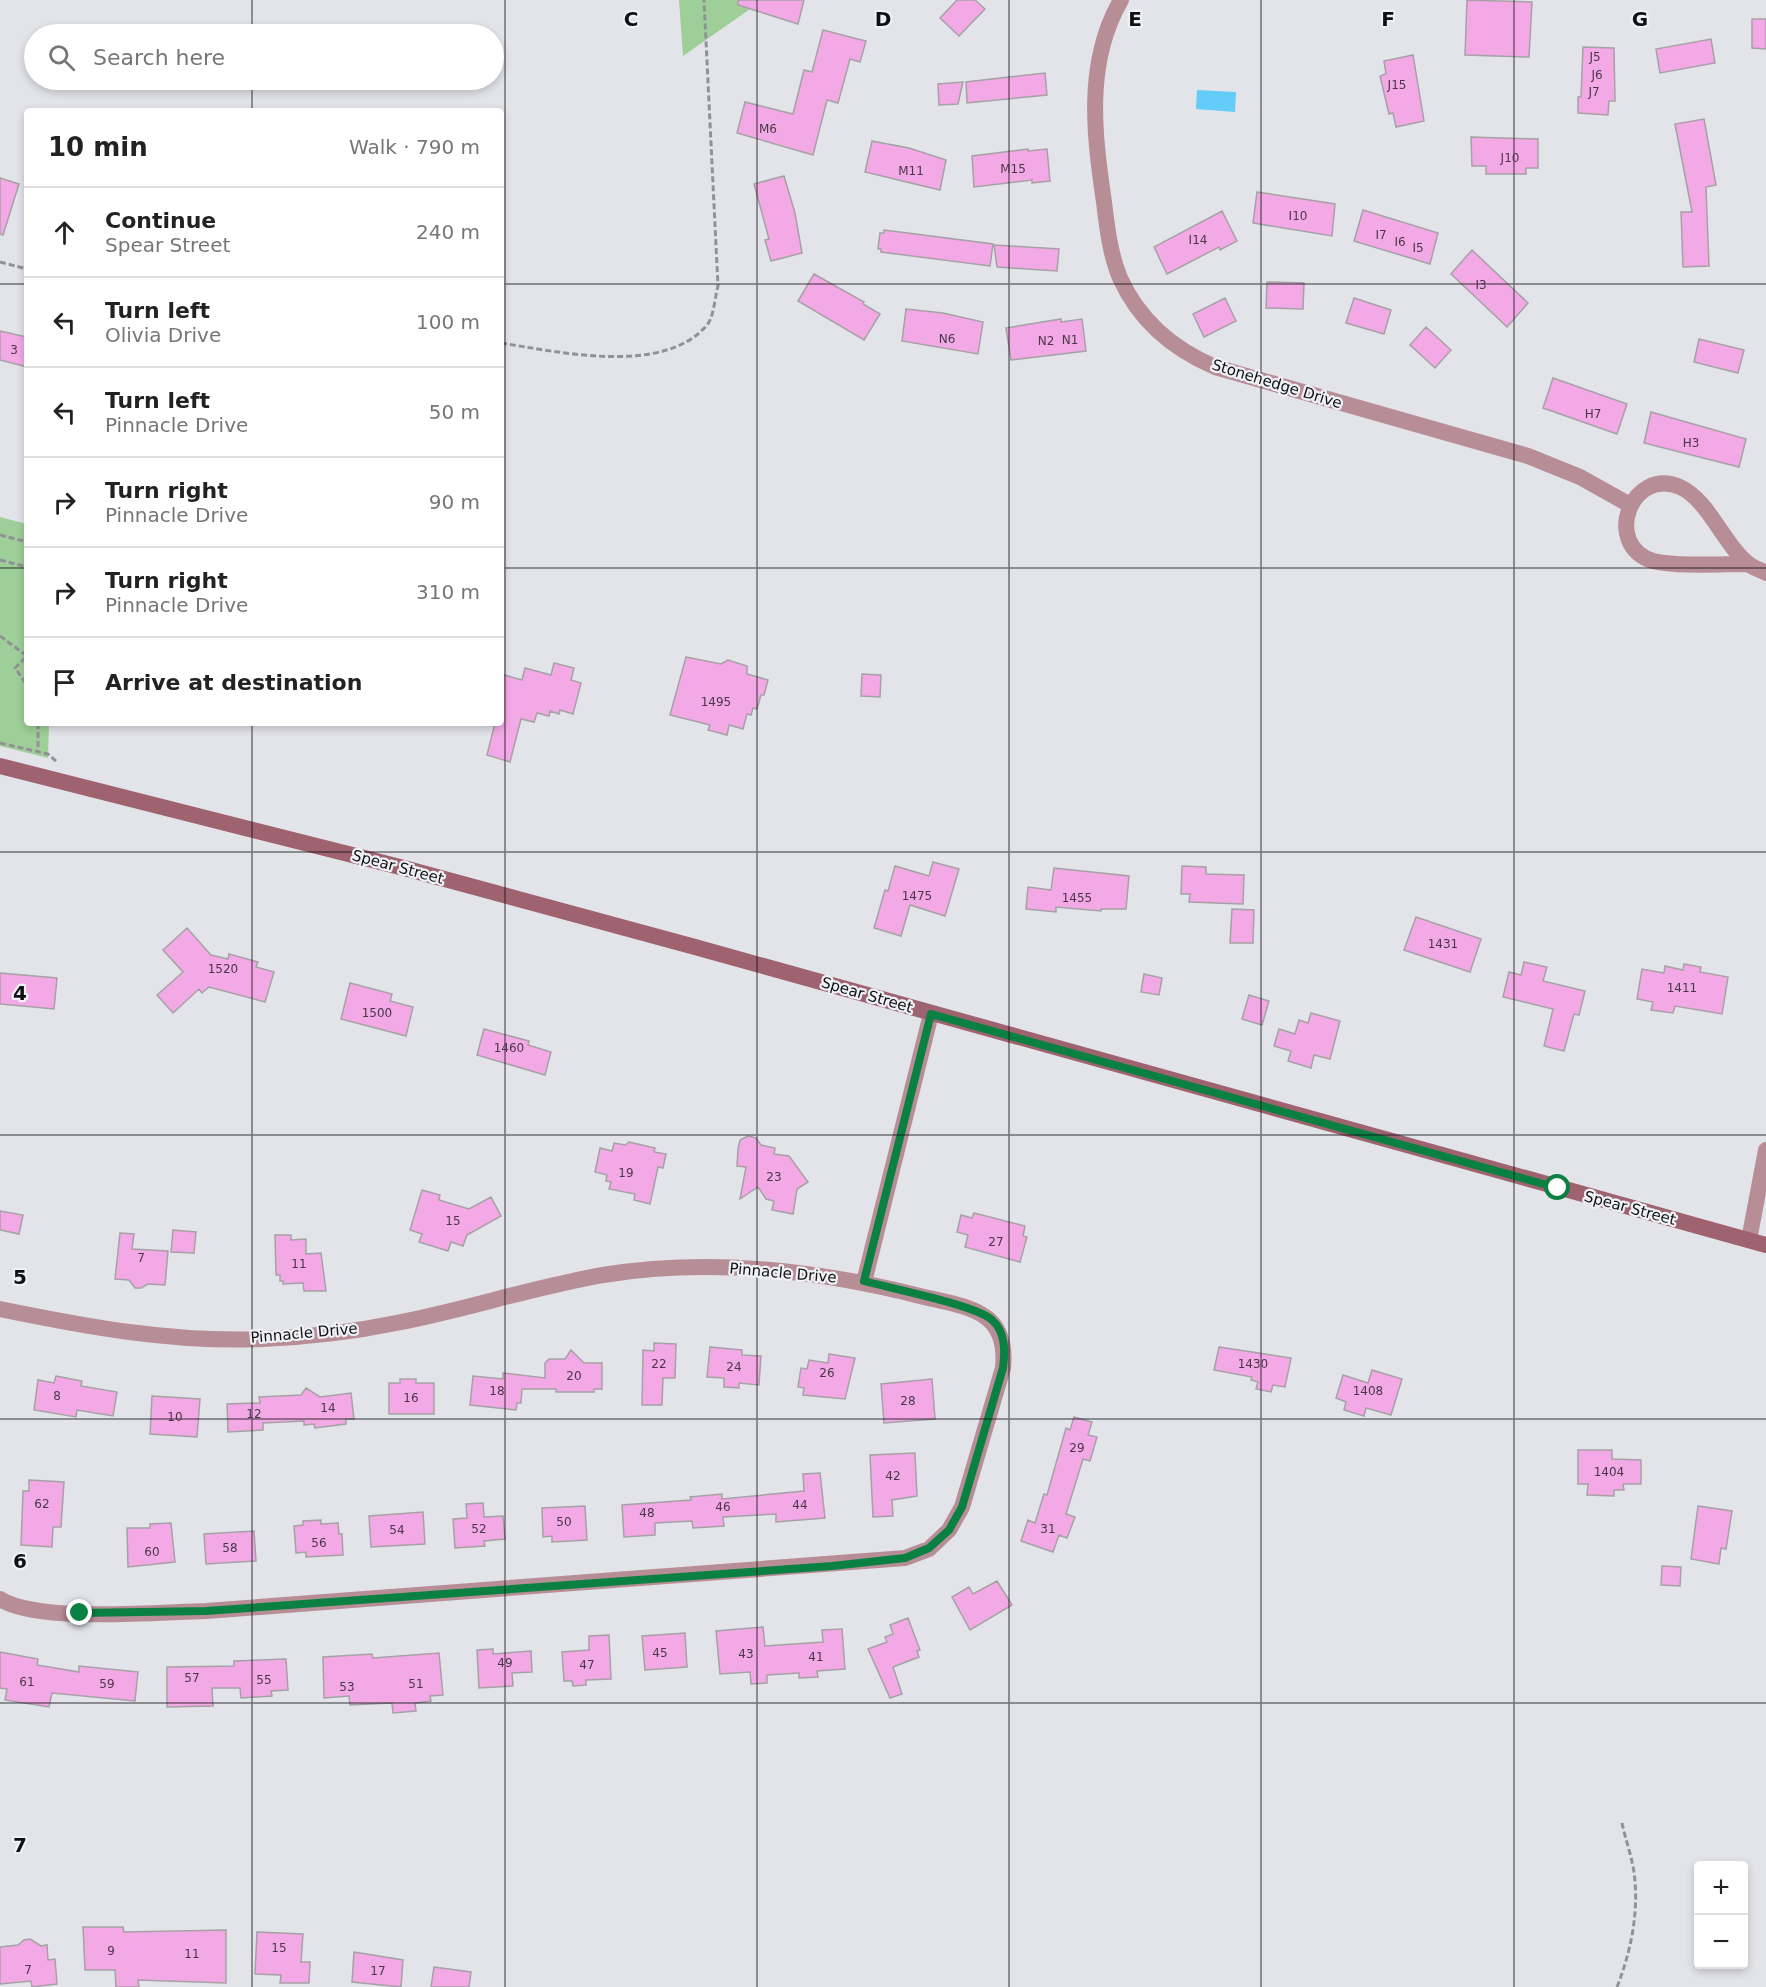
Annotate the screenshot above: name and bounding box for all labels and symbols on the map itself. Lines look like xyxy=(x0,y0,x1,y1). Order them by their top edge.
text: C xyxy=(624,7,638,31)
text: D xyxy=(875,7,891,31)
text: E xyxy=(1128,7,1142,31)
text: F xyxy=(1381,7,1395,31)
text: G xyxy=(1632,7,1648,31)
house number: J5 xyxy=(1588,50,1601,64)
house number: J6 xyxy=(1590,68,1603,82)
house number: J15 xyxy=(1387,78,1406,92)
house number: J7 xyxy=(1587,85,1600,99)
house number: M6 xyxy=(759,122,777,136)
house number: J10 xyxy=(1500,151,1519,165)
house number: M15 xyxy=(1000,162,1026,176)
house number: M11 xyxy=(898,164,924,178)
house number: I10 xyxy=(1289,209,1307,223)
house number: I7 xyxy=(1375,228,1387,242)
house number: I14 xyxy=(1189,233,1207,247)
house number: I6 xyxy=(1394,235,1406,249)
house number: I5 xyxy=(1412,241,1424,255)
house number: I3 xyxy=(1475,278,1487,292)
house number: N6 xyxy=(939,332,955,346)
house number: N1 xyxy=(1062,333,1078,347)
house number: N2 xyxy=(1038,334,1054,348)
house number: 3 xyxy=(10,343,18,357)
street label: Stonehedge Drive xyxy=(1210,356,1344,412)
house number: H7 xyxy=(1585,407,1601,421)
house number: H3 xyxy=(1683,436,1699,450)
house number: 1495 xyxy=(701,695,731,709)
street label: Spear Street xyxy=(350,846,446,888)
house number: 1475 xyxy=(902,889,932,903)
house number: 1455 xyxy=(1062,891,1092,905)
house number: 1431 xyxy=(1428,937,1458,951)
house number: 1520 xyxy=(208,962,238,976)
street label: Spear Street xyxy=(819,973,915,1017)
text: 4 xyxy=(13,981,27,1005)
house number: 1411 xyxy=(1667,981,1697,995)
house number: 1500 xyxy=(362,1006,392,1020)
house number: 1460 xyxy=(494,1041,524,1055)
house number: 19 xyxy=(618,1166,634,1180)
house number: 23 xyxy=(766,1170,782,1184)
route start xyxy=(1544,1174,1570,1200)
street label: Spear Street xyxy=(1582,1187,1678,1229)
house number: 15 xyxy=(445,1214,461,1228)
house number: 27 xyxy=(988,1235,1004,1249)
house number: 7 xyxy=(137,1251,145,1265)
house number: 11 xyxy=(291,1257,307,1271)
street label: Pinnacle Drive xyxy=(729,1259,837,1287)
text: 5 xyxy=(13,1265,27,1289)
street label: Pinnacle Drive xyxy=(250,1319,358,1347)
house number: 22 xyxy=(651,1357,667,1371)
house number: 1430 xyxy=(1238,1357,1268,1371)
house number: 24 xyxy=(726,1360,742,1374)
house number: 26 xyxy=(819,1366,835,1380)
house number: 20 xyxy=(566,1369,582,1383)
house number: 18 xyxy=(489,1384,505,1398)
house number: 1408 xyxy=(1353,1384,1383,1398)
house number: 8 xyxy=(53,1389,61,1403)
house number: 16 xyxy=(403,1391,419,1405)
house number: 28 xyxy=(900,1394,916,1408)
house number: 14 xyxy=(320,1401,336,1415)
house number: 12 xyxy=(246,1407,262,1421)
house number: 10 xyxy=(167,1410,183,1424)
house number: 29 xyxy=(1069,1441,1085,1455)
house number: 1404 xyxy=(1594,1465,1624,1479)
house number: 42 xyxy=(885,1469,901,1483)
house number: 62 xyxy=(34,1497,50,1511)
house number: 44 xyxy=(792,1498,808,1512)
house number: 46 xyxy=(715,1500,731,1514)
house number: 48 xyxy=(639,1506,655,1520)
house number: 50 xyxy=(556,1515,572,1529)
house number: 52 xyxy=(471,1522,487,1536)
house number: 31 xyxy=(1040,1522,1056,1536)
house number: 54 xyxy=(389,1523,405,1537)
house number: 56 xyxy=(311,1536,327,1550)
house number: 58 xyxy=(222,1541,238,1555)
house number: 60 xyxy=(144,1545,160,1559)
text: 6 xyxy=(13,1549,27,1573)
route end xyxy=(66,1599,92,1625)
house number: 45 xyxy=(652,1646,668,1660)
house number: 43 xyxy=(738,1647,754,1661)
house number: 41 xyxy=(808,1650,824,1664)
house number: 49 xyxy=(497,1656,513,1670)
house number: 47 xyxy=(579,1658,595,1672)
house number: 57 xyxy=(184,1671,200,1685)
house number: 55 xyxy=(256,1673,272,1687)
house number: 61 xyxy=(19,1675,35,1689)
house number: 59 xyxy=(99,1677,115,1691)
house number: 51 xyxy=(408,1677,424,1691)
house number: 53 xyxy=(339,1680,355,1694)
text: 7 xyxy=(13,1833,27,1857)
house number: 15 xyxy=(271,1941,287,1955)
house number: 9 xyxy=(107,1944,115,1958)
house number: 11 xyxy=(184,1947,200,1961)
house number: 7 xyxy=(24,1963,32,1977)
house number: 17 xyxy=(370,1964,386,1978)

